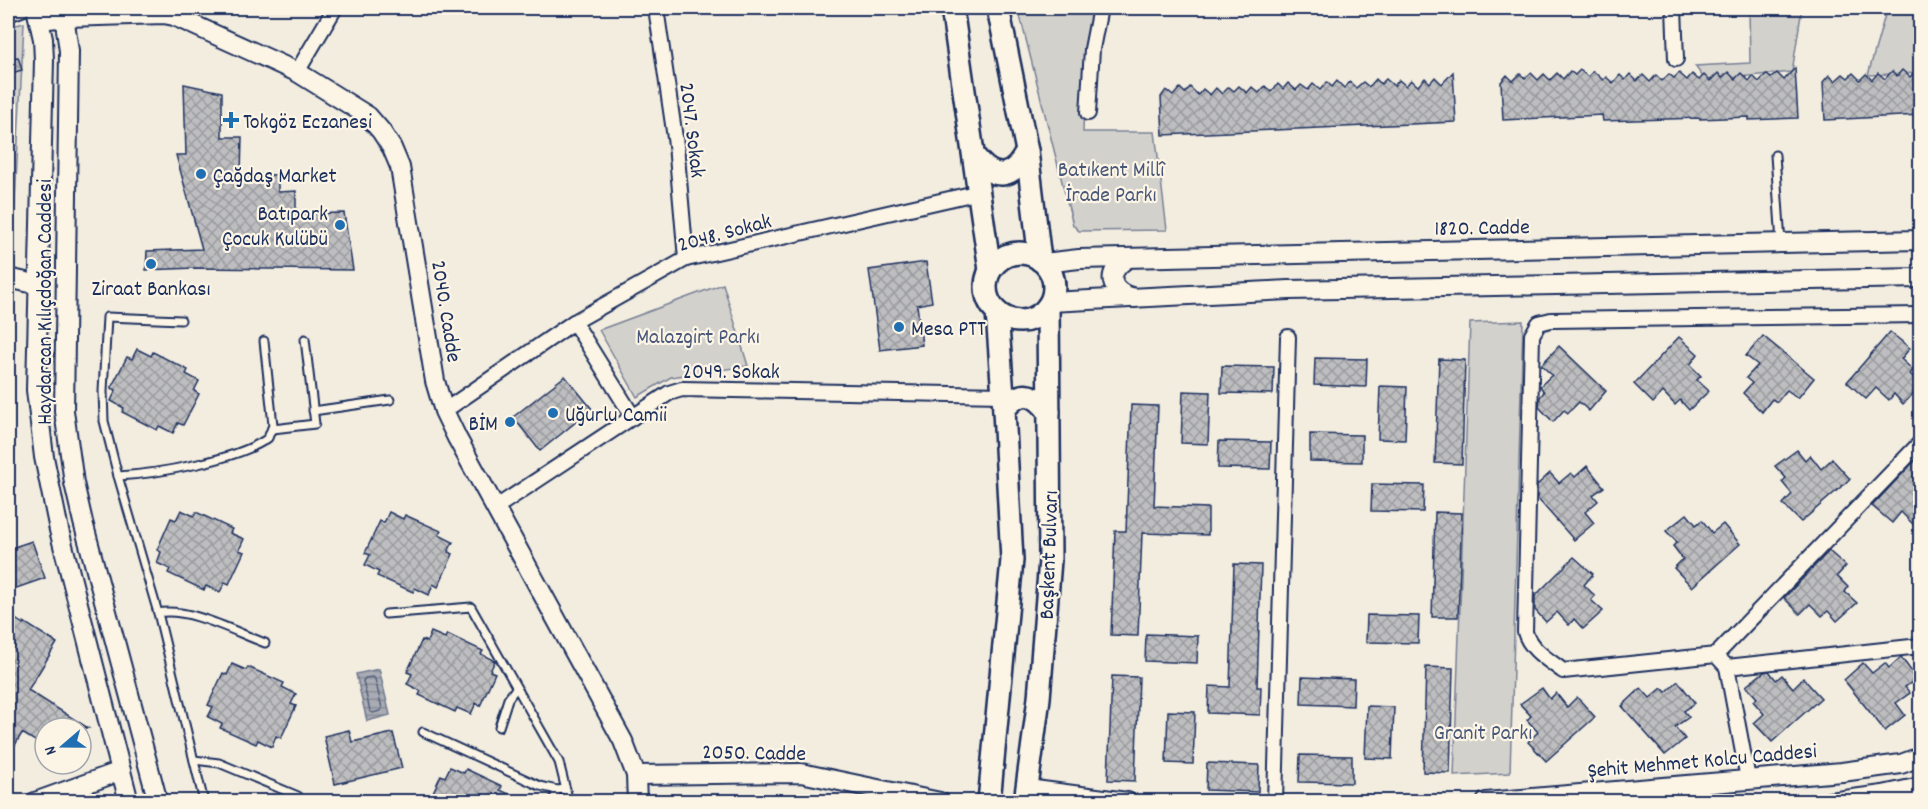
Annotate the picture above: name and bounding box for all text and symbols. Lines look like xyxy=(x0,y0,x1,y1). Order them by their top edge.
street label: 2047. Sokak xyxy=(669,81,712,180)
place label: Tokgöz Eczanesi xyxy=(243,108,372,139)
marker: Tokgöz Eczanesi xyxy=(224,113,238,127)
park label: Batıkent Millî İrade Parkı xyxy=(1058,156,1166,212)
place label: Çağdaş Market xyxy=(213,162,337,193)
marker: Çağdaş Market xyxy=(194,167,208,181)
street label: Haydarcan Kılıçdoğan Caddesi xyxy=(31,179,62,425)
place label: Batıpark Çocuk Kulübü xyxy=(222,200,328,256)
street label: 2048. Sokak xyxy=(674,207,775,262)
street label: 1820. Cadde xyxy=(1434,213,1530,246)
marker: Batıpark Çocuk Kulübü xyxy=(333,218,347,232)
marker: Ziraat Bankası xyxy=(144,257,158,271)
street label: 2040. Cadde xyxy=(421,258,468,365)
place label: Ziraat Bankası xyxy=(91,275,211,306)
place label: Mesa PTT xyxy=(911,315,986,346)
marker: Mesa PTT xyxy=(892,320,906,334)
park label: Malazgirt Parkı xyxy=(636,323,760,354)
street label: 2049. Sokak xyxy=(682,358,780,389)
place label: Uğurlu Camii xyxy=(565,401,667,432)
marker: Uğurlu Camii xyxy=(546,406,560,420)
place label: BİM xyxy=(469,410,498,441)
marker: BİM xyxy=(503,415,517,429)
street label: Başkent Bulvarı xyxy=(1033,490,1068,620)
north arrow xyxy=(33,716,93,776)
park label: Granit Parkı xyxy=(1434,719,1532,750)
street label: Şehit Mehmet Kolcu Caddesi xyxy=(1586,737,1818,788)
street label: 2050. Cadde xyxy=(702,738,806,771)
text: N xyxy=(39,743,63,758)

